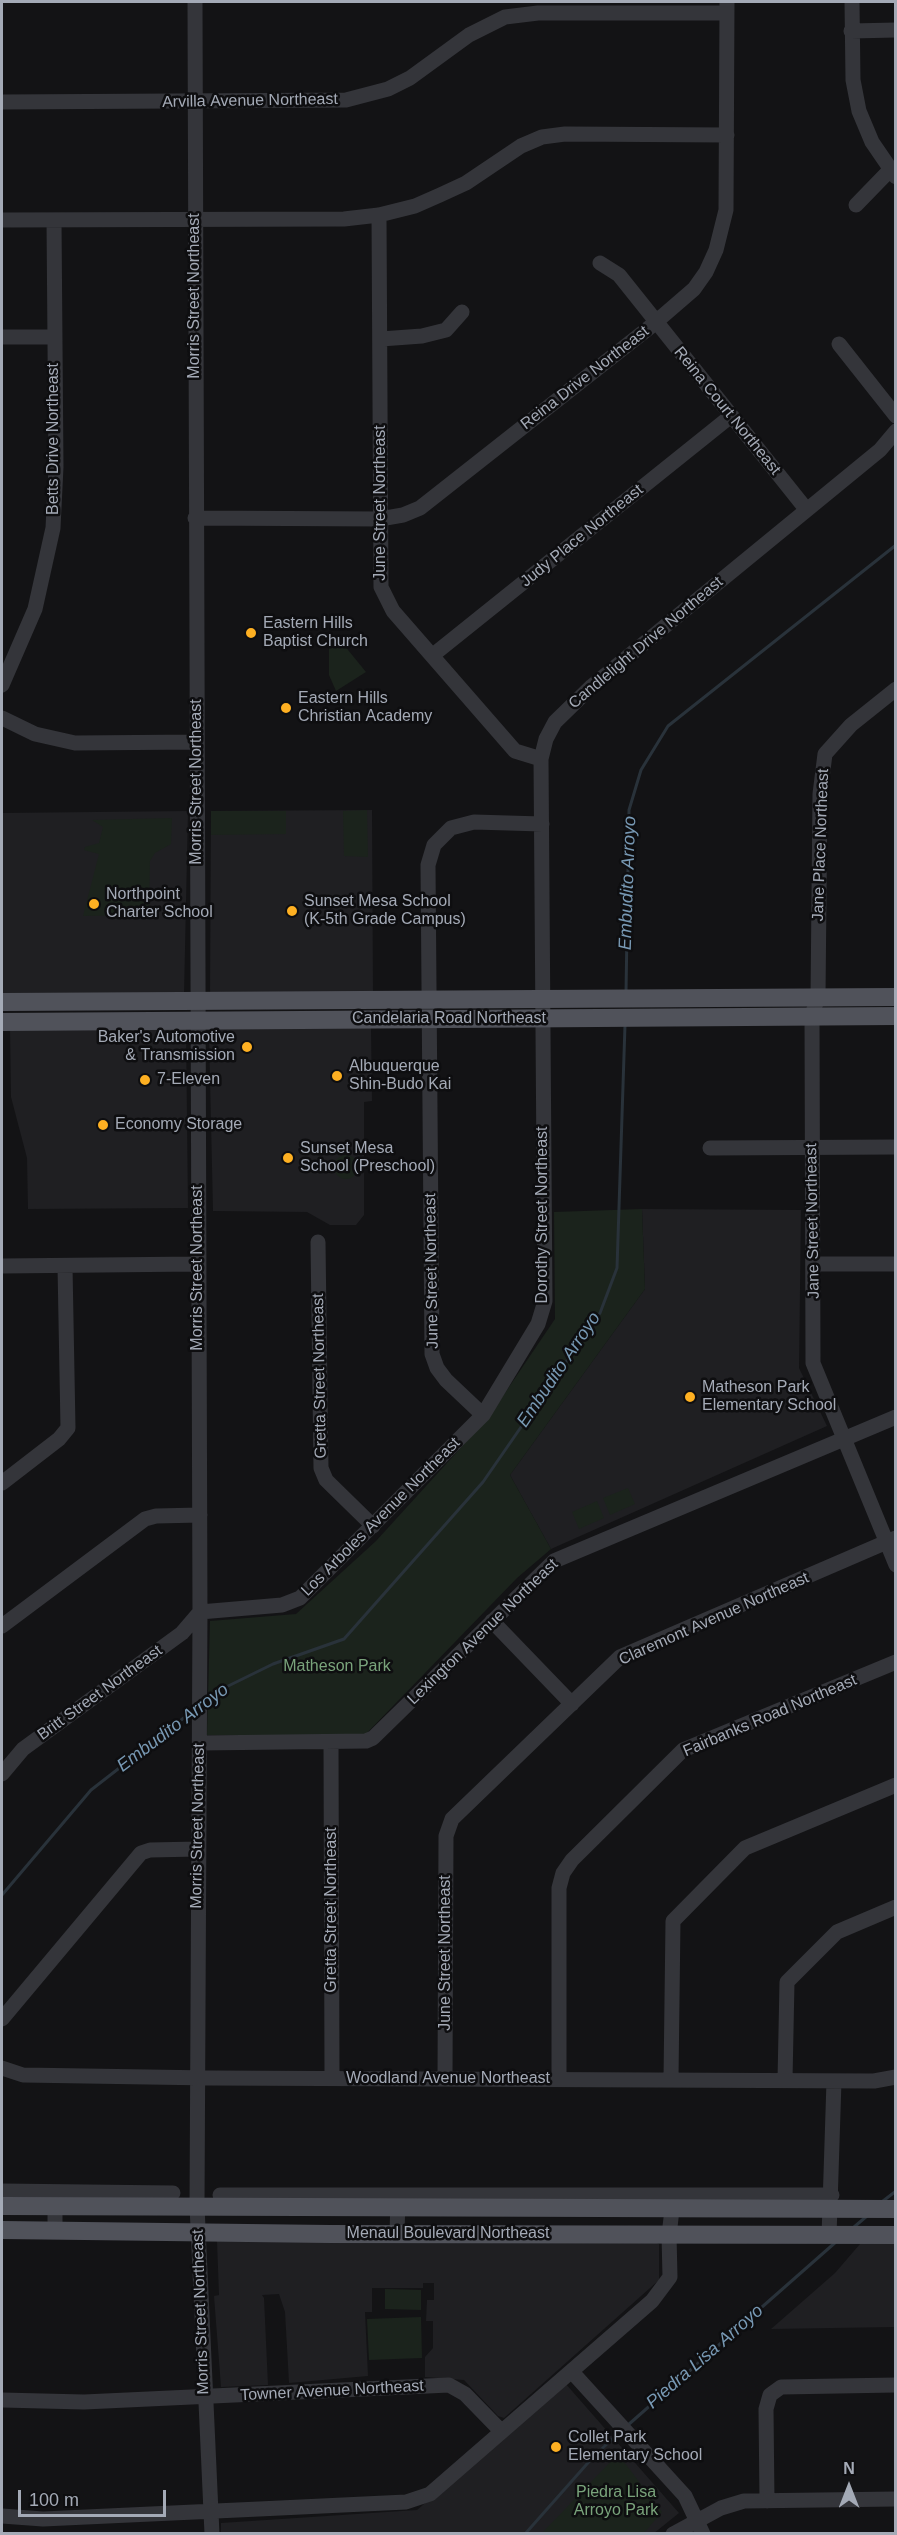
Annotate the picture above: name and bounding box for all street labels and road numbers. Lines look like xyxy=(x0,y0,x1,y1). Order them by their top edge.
street label: Arvilla Avenue Northeast xyxy=(162,90,338,112)
street label: Morris Street Northeast xyxy=(185,213,205,379)
street label: Reina Drive Northeast xyxy=(517,322,653,434)
street label: Reina Court Northeast xyxy=(669,343,785,479)
street label: Betts Drive Northeast xyxy=(44,363,64,515)
street label: June Street Northeast xyxy=(371,425,391,581)
street label: Judy Place Northeast xyxy=(517,481,647,591)
street label: Candlelight Drive Northeast xyxy=(565,573,727,713)
street label: Morris Street Northeast xyxy=(187,699,207,865)
street label: Jane Place Northeast xyxy=(809,768,833,922)
street label: Candelaria Road Northeast xyxy=(352,1009,546,1029)
street label: Dorothy Street Northeast xyxy=(533,1127,553,1303)
street label: Jane Street Northeast xyxy=(802,1143,824,1299)
street label: Morris Street Northeast xyxy=(188,1185,208,1351)
street label: June Street Northeast xyxy=(421,1193,443,1349)
street label: Gretta Street Northeast xyxy=(309,1293,331,1459)
street label: Los Arboles Avenue Northeast xyxy=(298,1434,464,1600)
street label: Lexington Avenue Northeast xyxy=(404,1555,562,1709)
street label: Claremont Avenue Northeast xyxy=(616,1568,812,1670)
street label: Britt Street Northeast xyxy=(34,1641,166,1745)
street label: Fairbanks Road Northeast xyxy=(680,1671,860,1761)
street label: Morris Street Northeast xyxy=(187,1743,209,1909)
street label: Gretta Street Northeast xyxy=(322,1827,342,1993)
street label: June Street Northeast xyxy=(436,1875,456,2031)
street label: Woodland Avenue Northeast xyxy=(346,2069,550,2089)
street label: Menaul Boulevard Northeast xyxy=(347,2224,549,2244)
street label: Morris Street Northeast xyxy=(189,2229,213,2395)
street label: Towner Avenue Northeast xyxy=(240,2377,424,2405)

